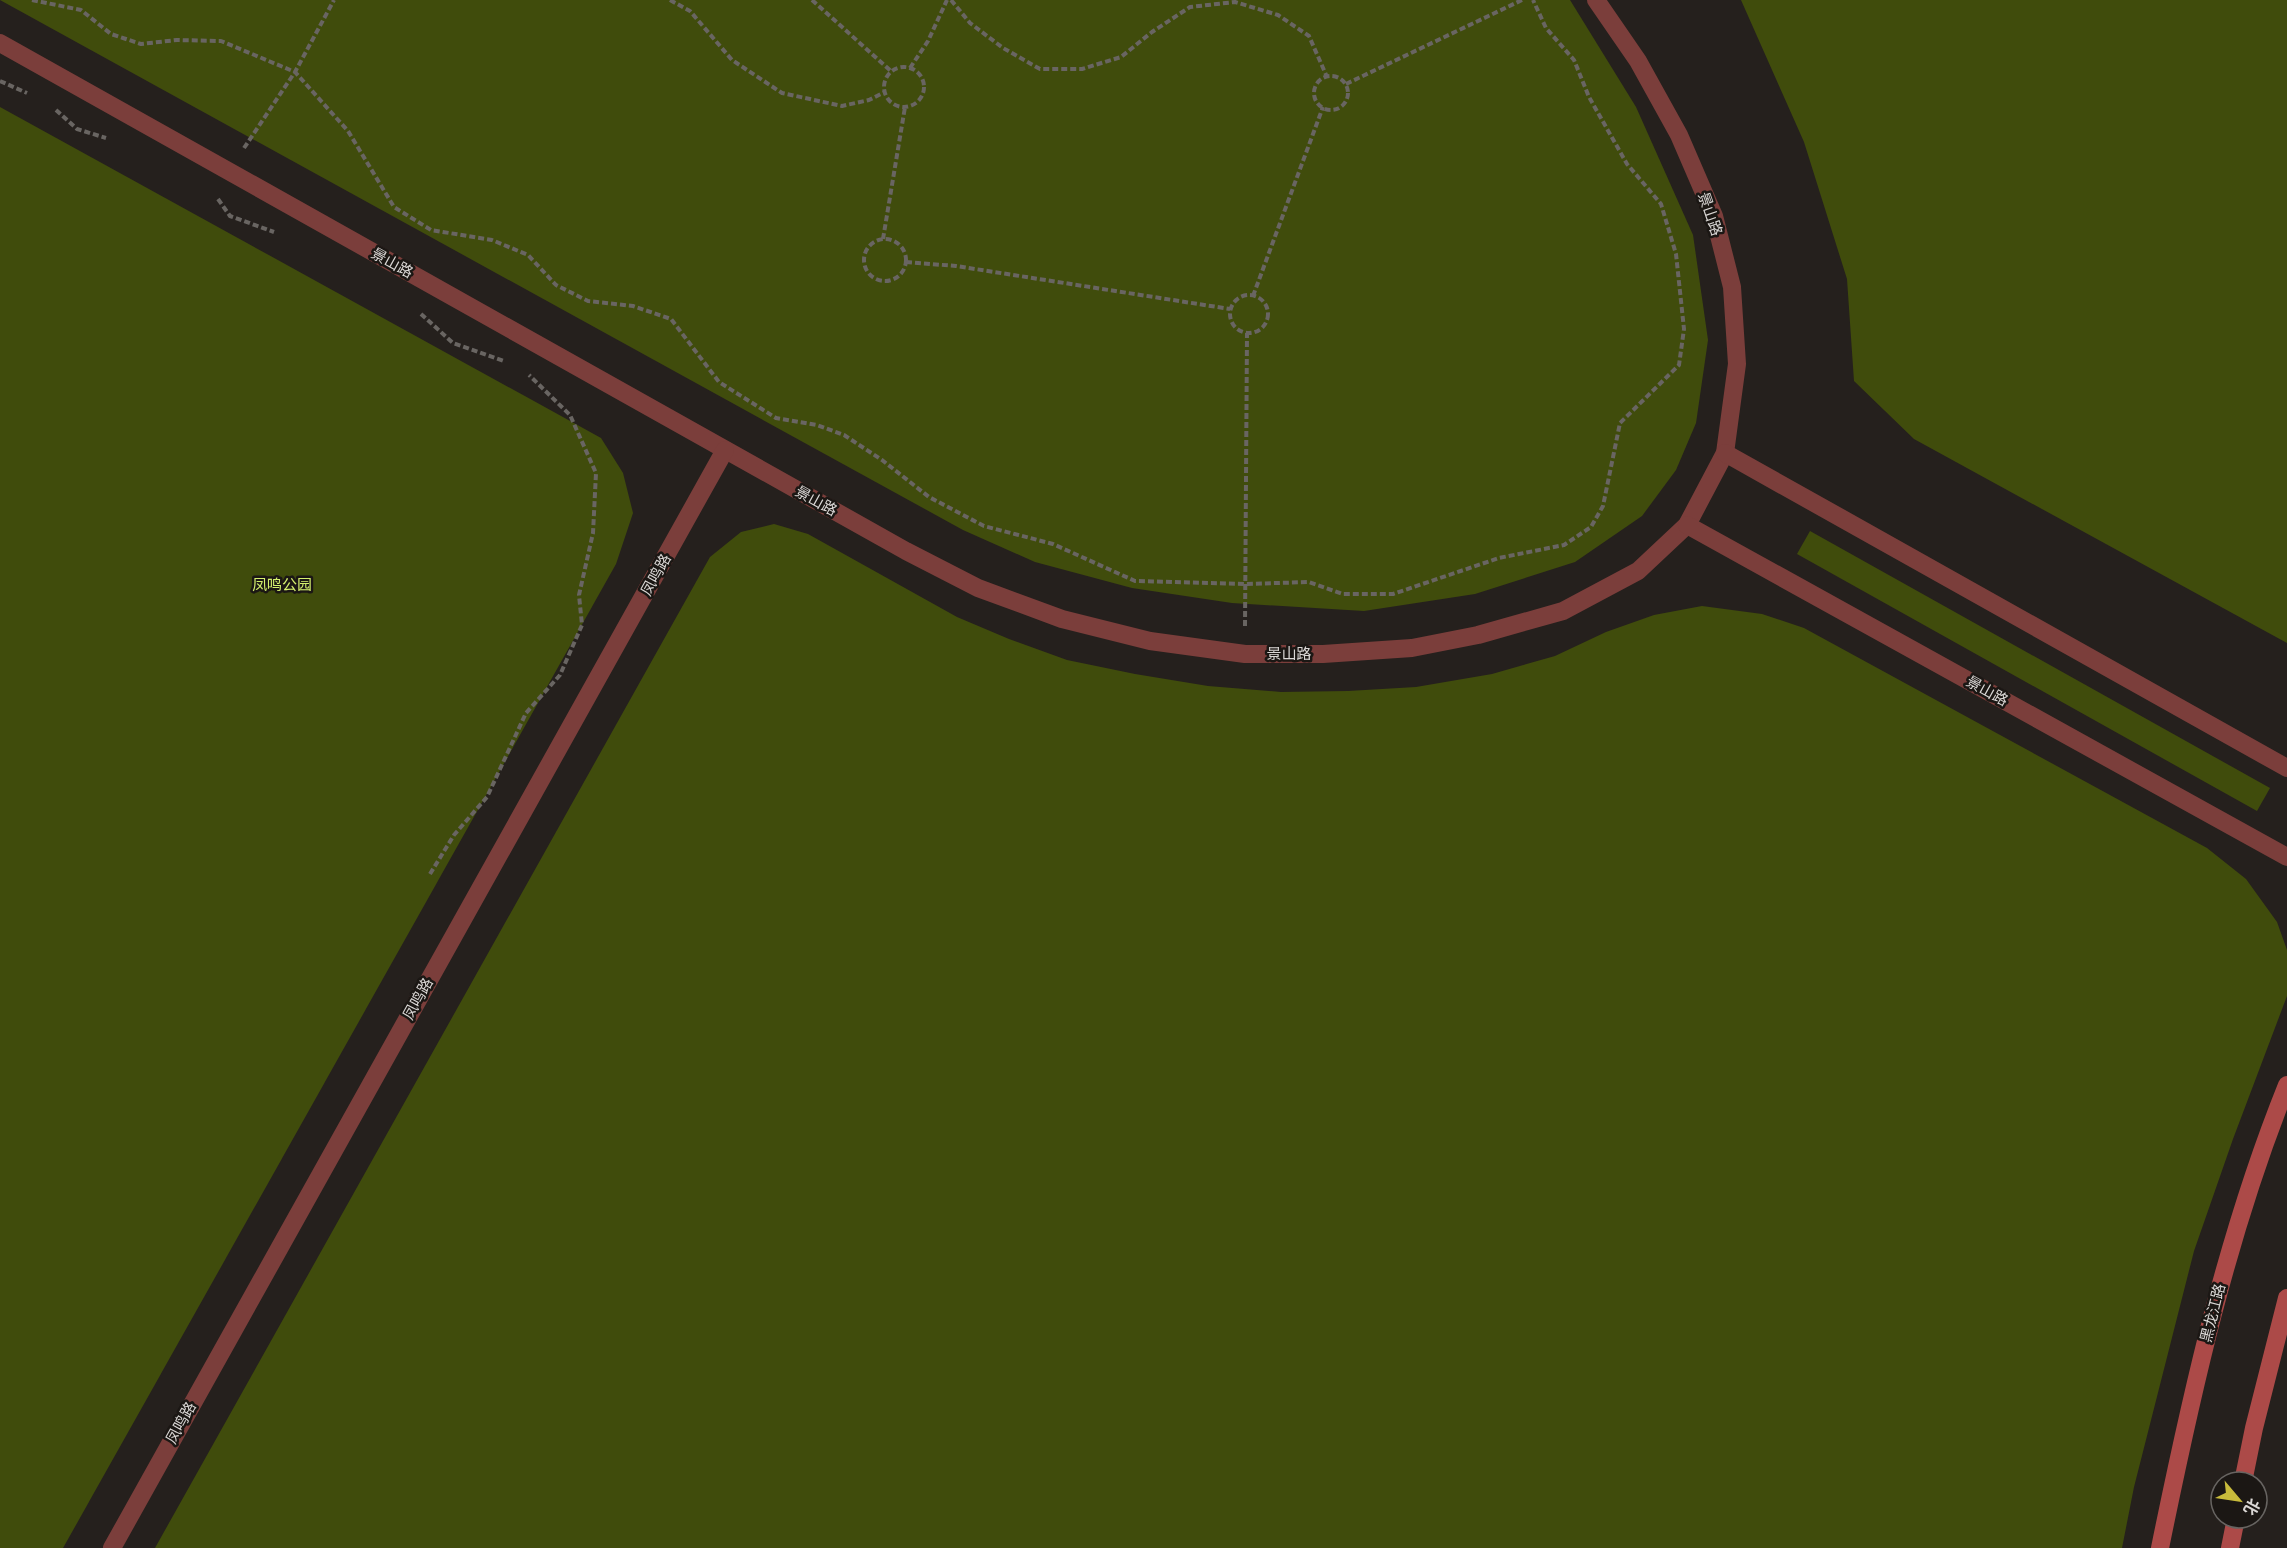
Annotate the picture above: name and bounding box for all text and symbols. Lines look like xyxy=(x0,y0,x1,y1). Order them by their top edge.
street label: 景山路 xyxy=(1694,190,1726,238)
street label: 景山路 xyxy=(368,244,416,282)
street label: 景山路 xyxy=(792,482,840,520)
street label: 凤鸣路 xyxy=(637,551,675,599)
park label: 凤鸣公园 xyxy=(252,576,312,594)
street label: 景山路 xyxy=(1266,645,1312,663)
street label: 景山路 xyxy=(1963,672,2011,710)
street label: 凤鸣路 xyxy=(399,975,437,1023)
street label: 黑龙江路 xyxy=(2197,1282,2229,1344)
street label: 凤鸣路 xyxy=(162,1399,200,1447)
north arrow xyxy=(2209,1470,2269,1530)
text: 北 xyxy=(2239,1495,2264,1519)

